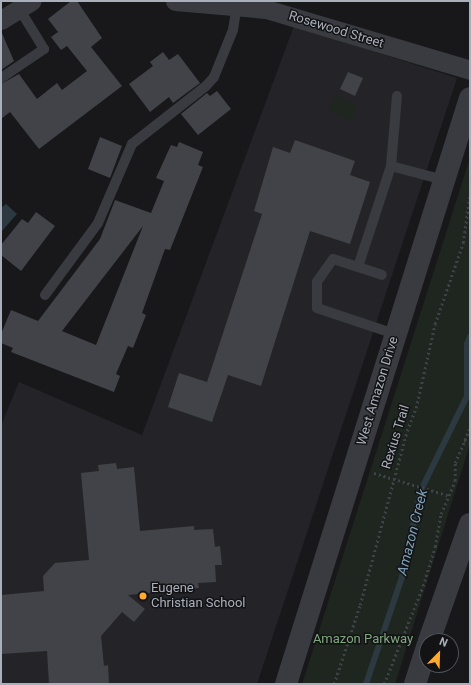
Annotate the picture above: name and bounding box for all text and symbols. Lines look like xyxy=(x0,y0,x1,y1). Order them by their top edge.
street label: Rosewood Street xyxy=(287,8,385,52)
street label: West Amazon Drive xyxy=(354,335,402,447)
street label: Rexius Trail xyxy=(379,403,413,471)
water label: Amazon Creek xyxy=(393,487,431,577)
place label: Eugene Christian School xyxy=(151,581,245,612)
marker: Eugene Christian School xyxy=(138,591,148,601)
park label: Amazon Parkway xyxy=(313,631,413,647)
north arrow xyxy=(419,633,459,673)
text: N xyxy=(437,635,450,650)

